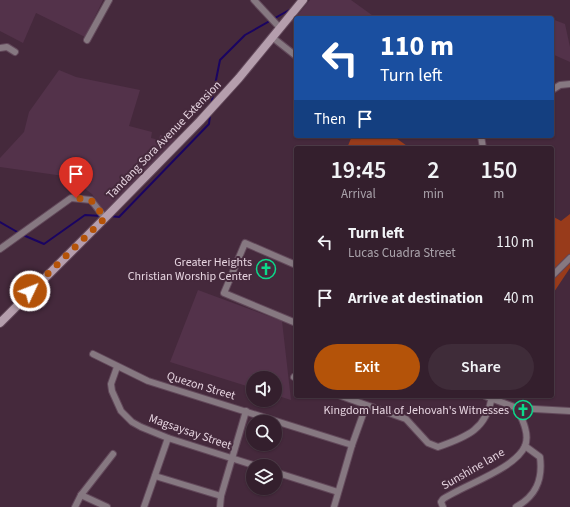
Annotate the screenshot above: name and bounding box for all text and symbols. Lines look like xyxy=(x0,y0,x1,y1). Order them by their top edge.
text: 110 m xyxy=(380,26,454,66)
icon: left xyxy=(314,32,366,84)
text: Turn left xyxy=(380,63,442,88)
street label: Tandang Sora Avenue Extension xyxy=(103,77,225,203)
icon: arrive xyxy=(354,108,376,130)
text: Then xyxy=(314,109,346,130)
text: 19:45 xyxy=(331,153,386,188)
text: 2 xyxy=(427,153,440,188)
text: 150 xyxy=(481,153,517,188)
pin xyxy=(59,157,93,198)
icon: arrive xyxy=(65,163,87,185)
text: Arrival xyxy=(341,185,376,203)
text: min xyxy=(423,185,444,203)
text: m xyxy=(494,185,504,203)
text: Turn left xyxy=(348,223,404,244)
icon: left xyxy=(314,231,336,253)
text: 110 m xyxy=(496,232,534,253)
text: Lucas Cuadra Street xyxy=(348,244,456,262)
place label: Greater Heights Christian Worship Center xyxy=(128,254,253,285)
church icon: Greater Heights Christian Worship Center xyxy=(255,258,277,280)
position arrow xyxy=(9,270,51,312)
icon: arrive xyxy=(314,287,336,309)
text: Arrive at destination xyxy=(348,288,483,309)
text: 40 m xyxy=(504,288,534,309)
button: Exit xyxy=(314,344,420,390)
button: Share xyxy=(428,344,534,390)
street label: Quezon Street xyxy=(165,367,237,405)
map controls xyxy=(246,371,282,495)
button: sound xyxy=(246,371,282,407)
church icon: Kingdom Hall of Jehovah's Witnesses xyxy=(512,399,534,421)
place label: Kingdom Hall of Jehovah's Witnesses xyxy=(324,402,509,419)
street label: Magsaysay Street xyxy=(146,410,234,454)
button: search xyxy=(246,415,282,451)
street label: Sunshine lane xyxy=(438,444,508,494)
button: layers xyxy=(246,459,282,495)

